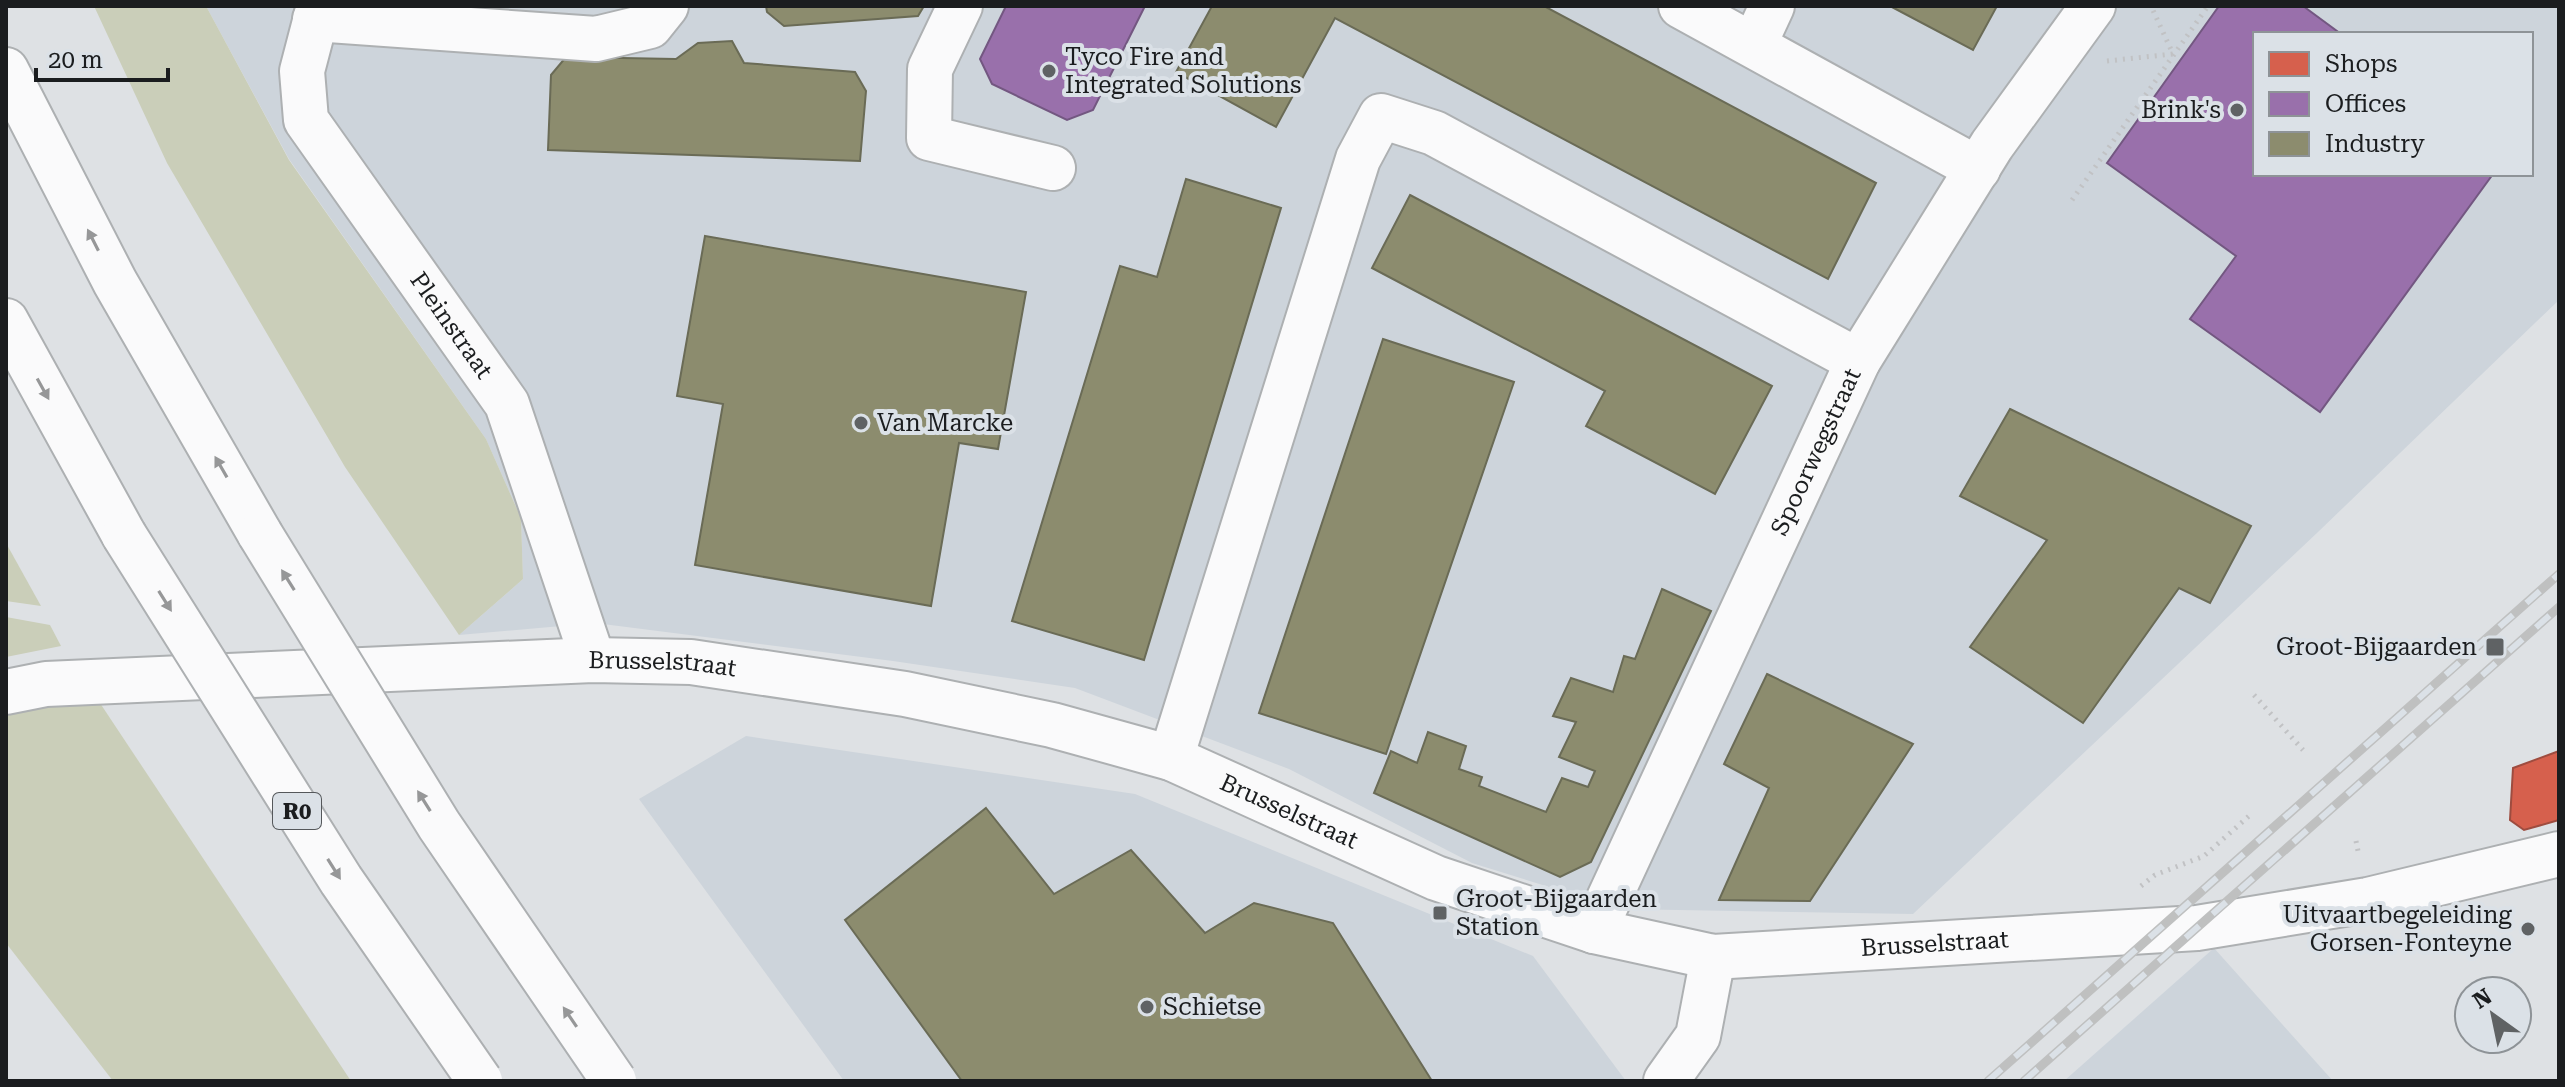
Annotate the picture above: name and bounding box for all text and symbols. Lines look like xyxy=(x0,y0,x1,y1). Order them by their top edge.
scale bar xyxy=(36,32,168,82)
legend xyxy=(2253,32,2533,176)
place label: Tyco Fire and Integrated Solutions xyxy=(1065,43,1301,99)
text: 20 m xyxy=(48,46,103,74)
text: Shops xyxy=(2325,50,2397,78)
marker: Tyco Fire and Integrated Solutions xyxy=(1040,62,1058,80)
text: Offices xyxy=(2325,90,2406,118)
place label: Brink's xyxy=(2141,96,2221,124)
marker: Brink's xyxy=(2228,101,2246,119)
text: Industry xyxy=(2325,130,2426,158)
one-way arrow xyxy=(87,229,100,252)
street label: Pleinstraat xyxy=(404,267,499,384)
street label: Spoorwegstraat xyxy=(1765,364,1867,540)
one-way arrow xyxy=(36,378,50,400)
place label: Van Marcke xyxy=(877,409,1013,437)
marker: Van Marcke xyxy=(852,414,870,432)
one-way arrow xyxy=(214,455,228,478)
one-way arrow xyxy=(281,569,295,591)
one-way arrow xyxy=(158,590,172,612)
place label: Groot-Bijgaarden xyxy=(2276,633,2477,661)
marker: Groot-Bijgaarden xyxy=(2484,636,2506,658)
street label: Brusselstraat xyxy=(588,646,738,683)
street label: Brusselstraat xyxy=(1216,768,1362,855)
one-way arrow xyxy=(418,790,432,812)
road number: R0 xyxy=(273,793,321,829)
one-way arrow xyxy=(326,858,340,880)
place label: Groot-Bijgaarden Station xyxy=(1456,885,1657,941)
place label: Uitvaartbegeleiding Gorsen-Fonteyne xyxy=(2283,901,2512,957)
marker: Groot-Bijgaarden Station xyxy=(1431,904,1449,922)
marker: Uitvaartbegeleiding Gorsen-Fonteyne xyxy=(2519,920,2537,938)
street label: Brusselstraat xyxy=(1860,925,2010,962)
north arrow xyxy=(2453,975,2533,1055)
text: N xyxy=(2468,984,2496,1014)
place label: Schietse xyxy=(1163,993,1261,1021)
marker: Schietse xyxy=(1138,998,1156,1016)
one-way arrow xyxy=(563,1006,578,1027)

